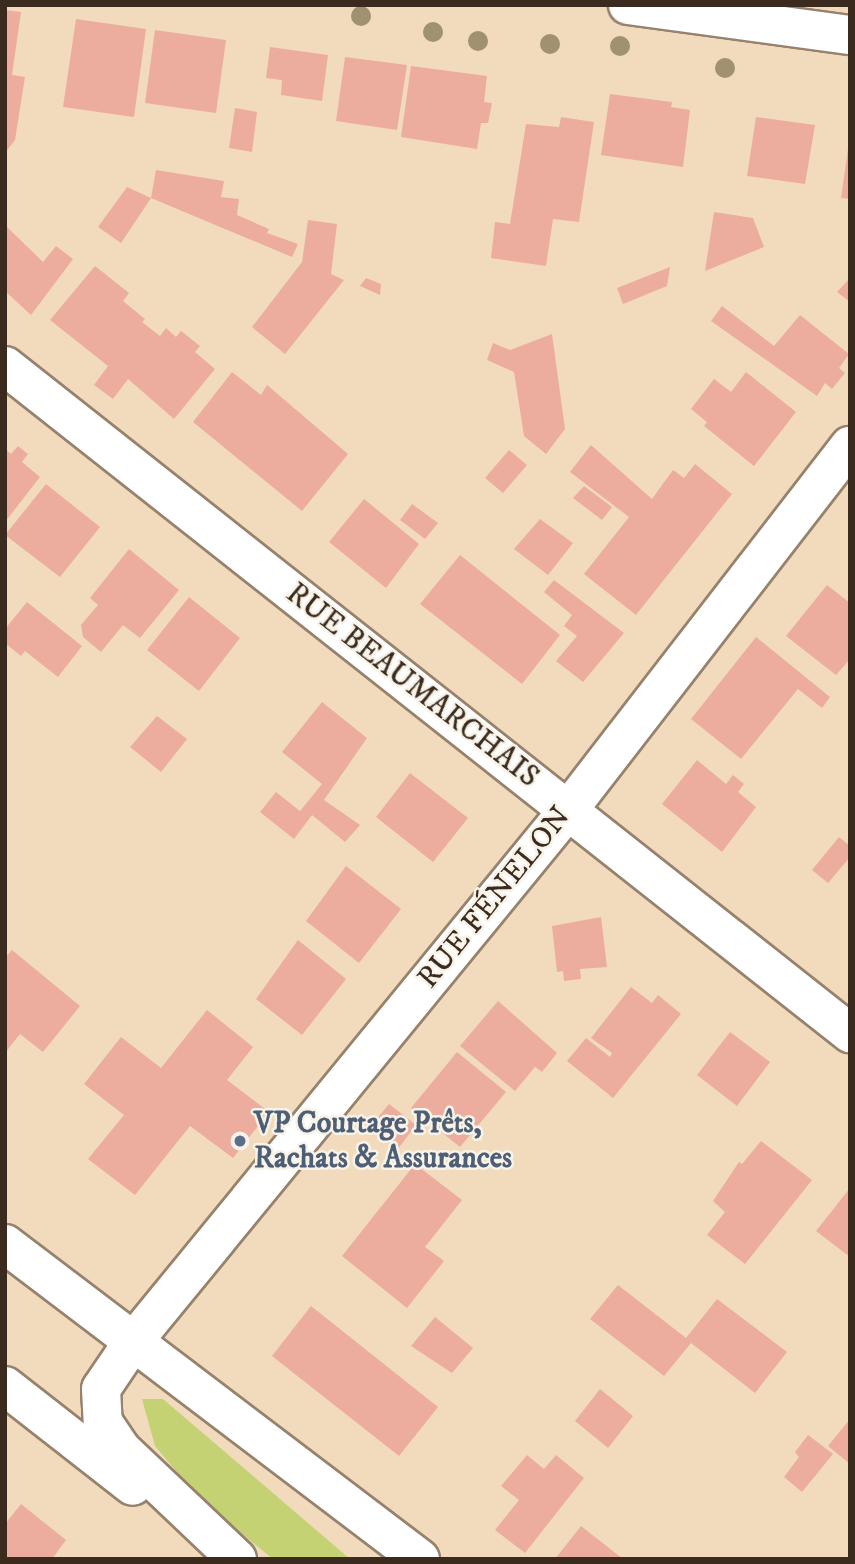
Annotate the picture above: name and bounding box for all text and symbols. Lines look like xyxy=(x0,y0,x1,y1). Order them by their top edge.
street label: RUE BEAUMARCHAIS xyxy=(278,576,546,796)
street label: RUE FÉNELON xyxy=(411,800,579,996)
place label: VP Courtage Prêts, Rachats & Assurances xyxy=(254,1106,512,1176)
marker: VP Courtage Prêts, Rachats & Assurances xyxy=(232,1133,248,1149)

